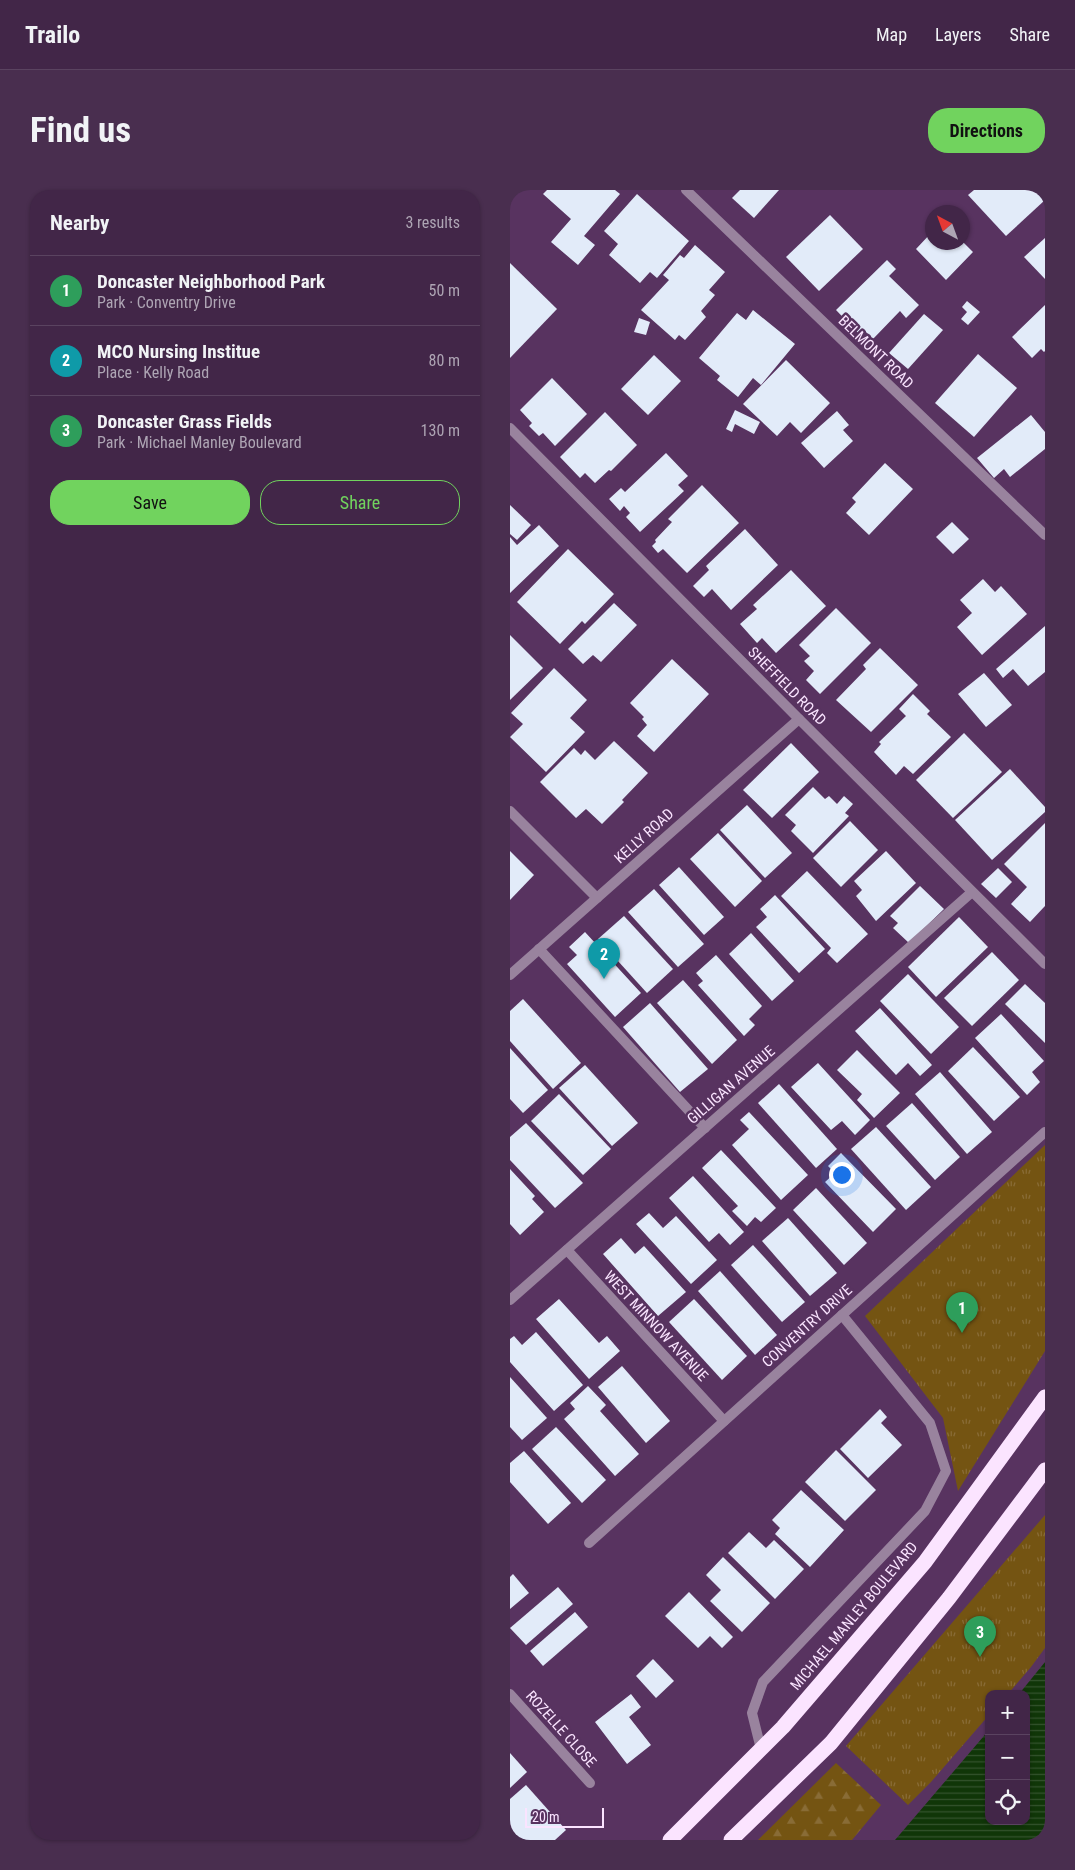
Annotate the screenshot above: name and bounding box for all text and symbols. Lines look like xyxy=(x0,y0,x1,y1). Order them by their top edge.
text: Trailo xyxy=(25,21,80,49)
text: Map xyxy=(876,24,907,45)
text: Layers xyxy=(935,24,982,45)
text: Share xyxy=(1010,24,1050,45)
button: Directions xyxy=(928,108,1045,153)
text: Find us xyxy=(30,110,131,151)
north arrow xyxy=(925,205,970,250)
text: Nearby xyxy=(50,211,109,235)
text: 3 results xyxy=(405,213,460,232)
text: Doncaster Neighborhood Park xyxy=(97,270,325,293)
text: 1 xyxy=(62,281,70,300)
text: 50 m xyxy=(428,281,460,300)
text: Park · Conventry Drive xyxy=(97,293,236,312)
street label: BELMONT ROAD xyxy=(835,312,917,392)
text: MCO Nursing Institue xyxy=(97,340,260,363)
text: 2 xyxy=(62,351,70,370)
text: 80 m xyxy=(428,351,460,370)
text: Place · Kelly Road xyxy=(97,363,209,382)
text: Doncaster Grass Fields xyxy=(97,410,272,433)
text: 3 xyxy=(62,421,70,440)
text: 130 m xyxy=(421,421,460,440)
text: Park · Michael Manley Boulevard xyxy=(97,433,302,452)
button: Save xyxy=(50,480,250,525)
button: Share xyxy=(260,480,460,525)
street label: SHEFFIELD ROAD xyxy=(744,643,830,729)
street label: KELLY ROAD xyxy=(611,805,677,867)
pin: 2 xyxy=(588,938,620,979)
street label: GILLIGAN AVENUE xyxy=(684,1042,778,1128)
your location xyxy=(829,1162,855,1188)
street label: WEST MINNOW AVENUE xyxy=(600,1267,712,1385)
street label: CONVENTRY DRIVE xyxy=(758,1281,856,1371)
pin: 1 xyxy=(946,1292,978,1333)
street label: MICHAEL MANLEY BOULEVARD xyxy=(787,1538,921,1694)
pin: 3 xyxy=(964,1616,996,1657)
street label: ROZELLE CLOSE xyxy=(522,1687,600,1771)
map controls xyxy=(985,1690,1030,1825)
button: + xyxy=(985,1690,1030,1735)
button: − xyxy=(985,1735,1030,1780)
button: locate xyxy=(985,1780,1030,1825)
scale bar xyxy=(525,1805,604,1828)
text: 20 m xyxy=(532,1809,560,1825)

